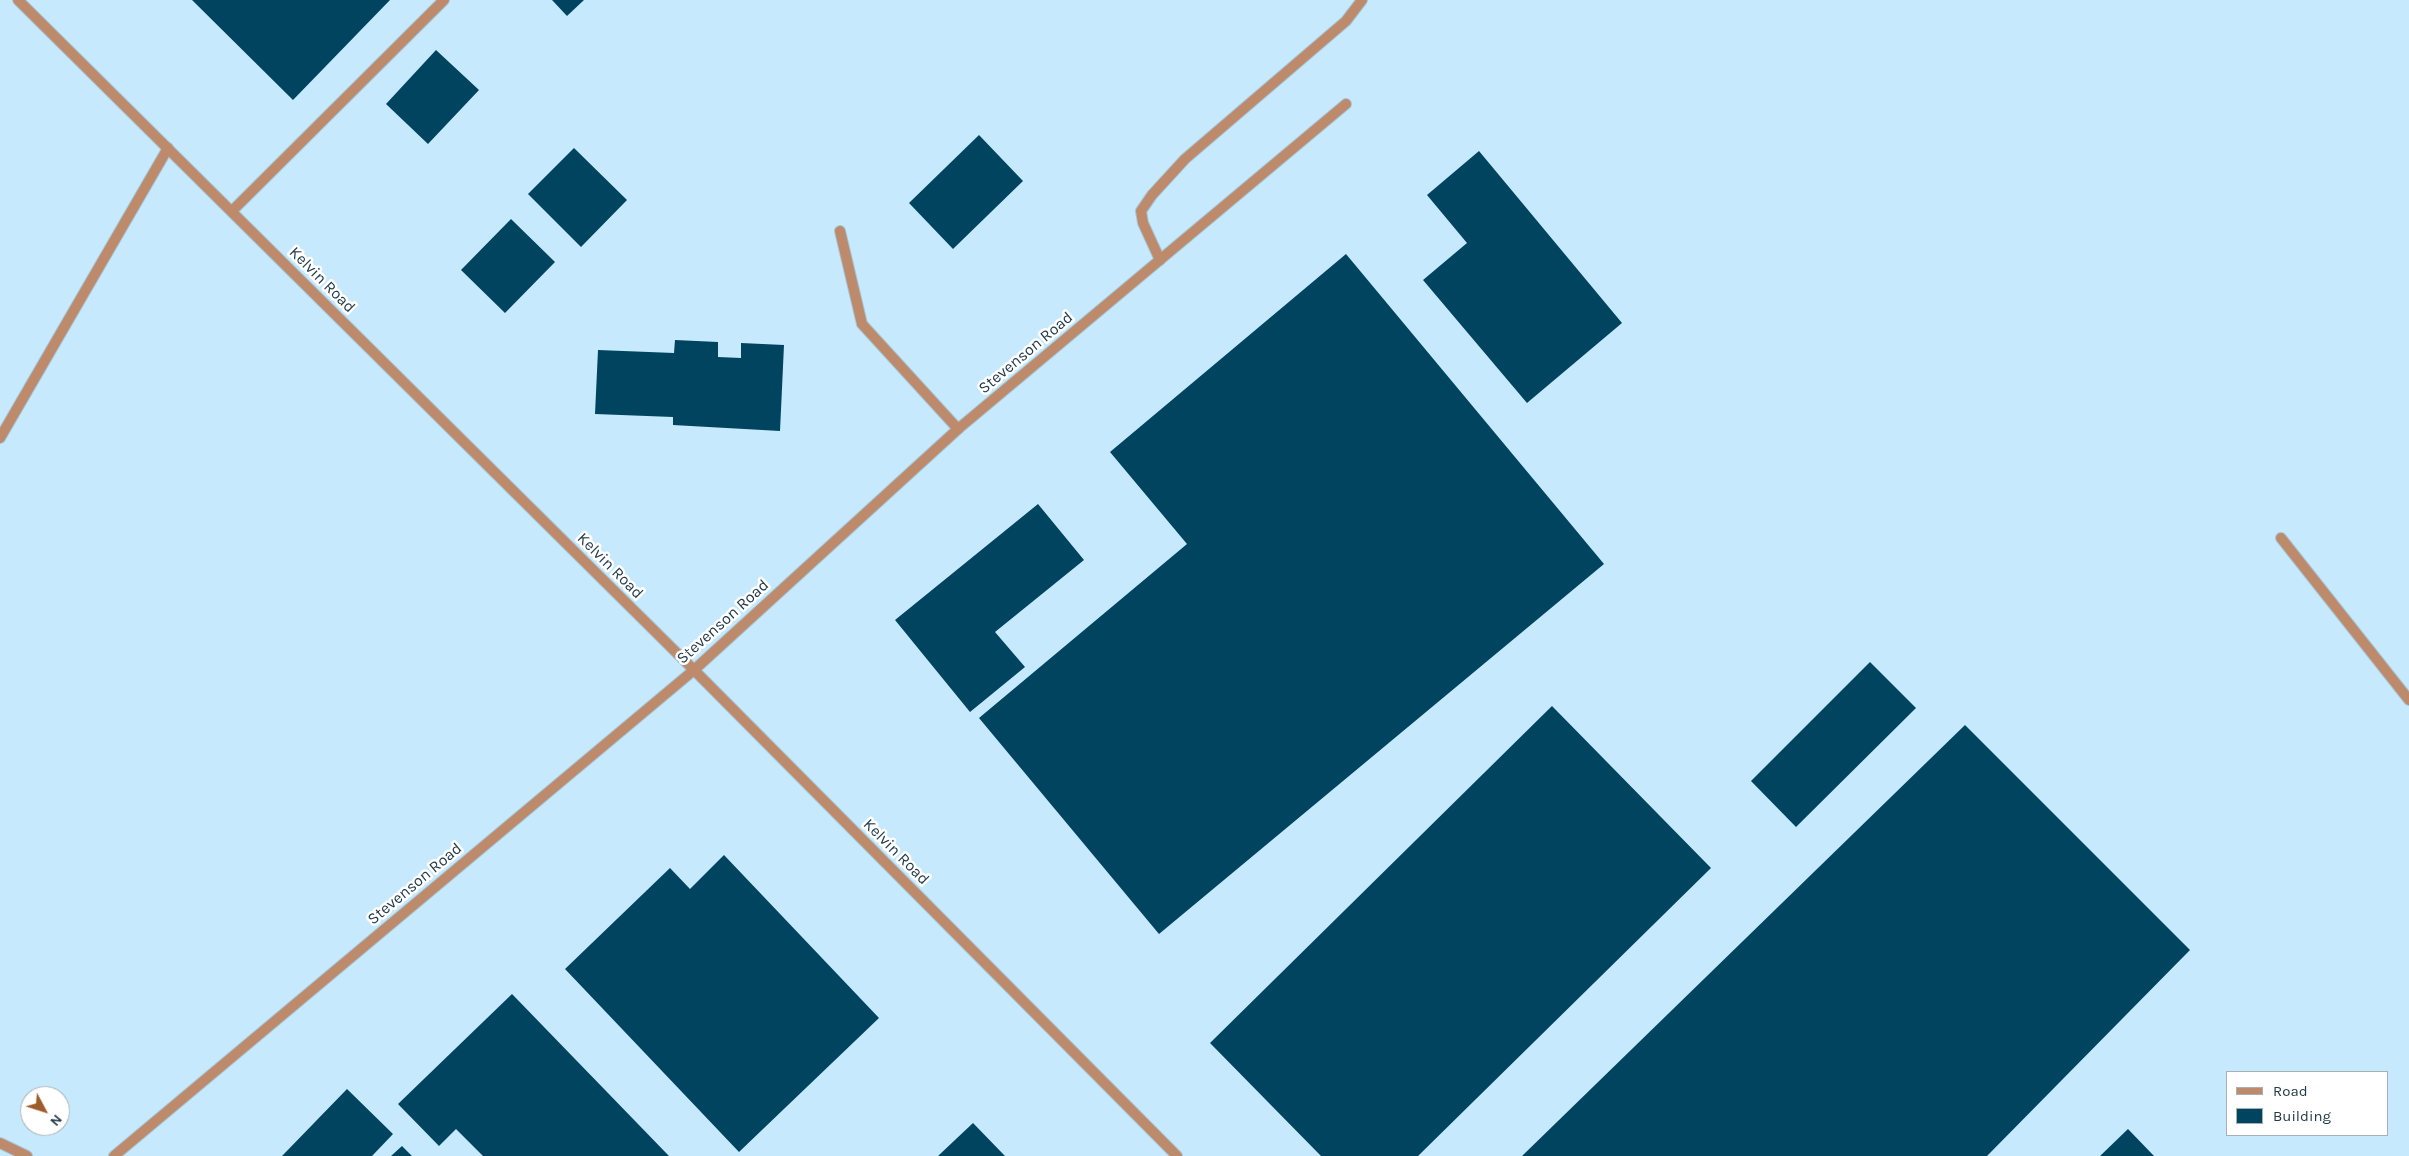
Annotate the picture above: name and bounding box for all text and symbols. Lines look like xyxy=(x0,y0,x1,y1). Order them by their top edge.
street label: Kelvin Road xyxy=(285,243,359,317)
street label: Stevenson Road xyxy=(975,308,1077,398)
street label: Kelvin Road xyxy=(573,529,647,603)
street label: Stevenson Road xyxy=(673,576,773,668)
street label: Kelvin Road xyxy=(859,815,933,889)
street label: Stevenson Road xyxy=(364,839,466,929)
legend xyxy=(2226,1071,2389,1136)
text: Road xyxy=(2273,1082,2308,1100)
north arrow xyxy=(20,1086,70,1136)
text: Building xyxy=(2273,1107,2331,1125)
text: N xyxy=(46,1111,66,1130)

